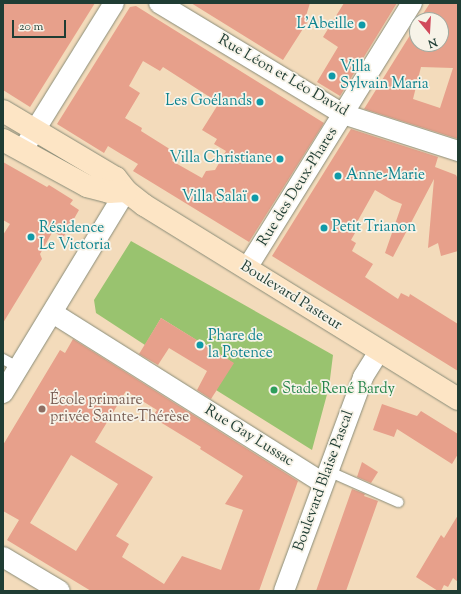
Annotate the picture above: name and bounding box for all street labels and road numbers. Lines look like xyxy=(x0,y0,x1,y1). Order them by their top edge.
street label: Rue Léon et Léo David xyxy=(215,31,351,121)
street label: Rue des Deux-Phares xyxy=(254,124,342,250)
street label: Boulevard Pasteur xyxy=(237,258,345,334)
street label: Rue Gay Lussac xyxy=(201,401,297,471)
street label: Boulevard Blaise Pascal xyxy=(290,408,358,554)

